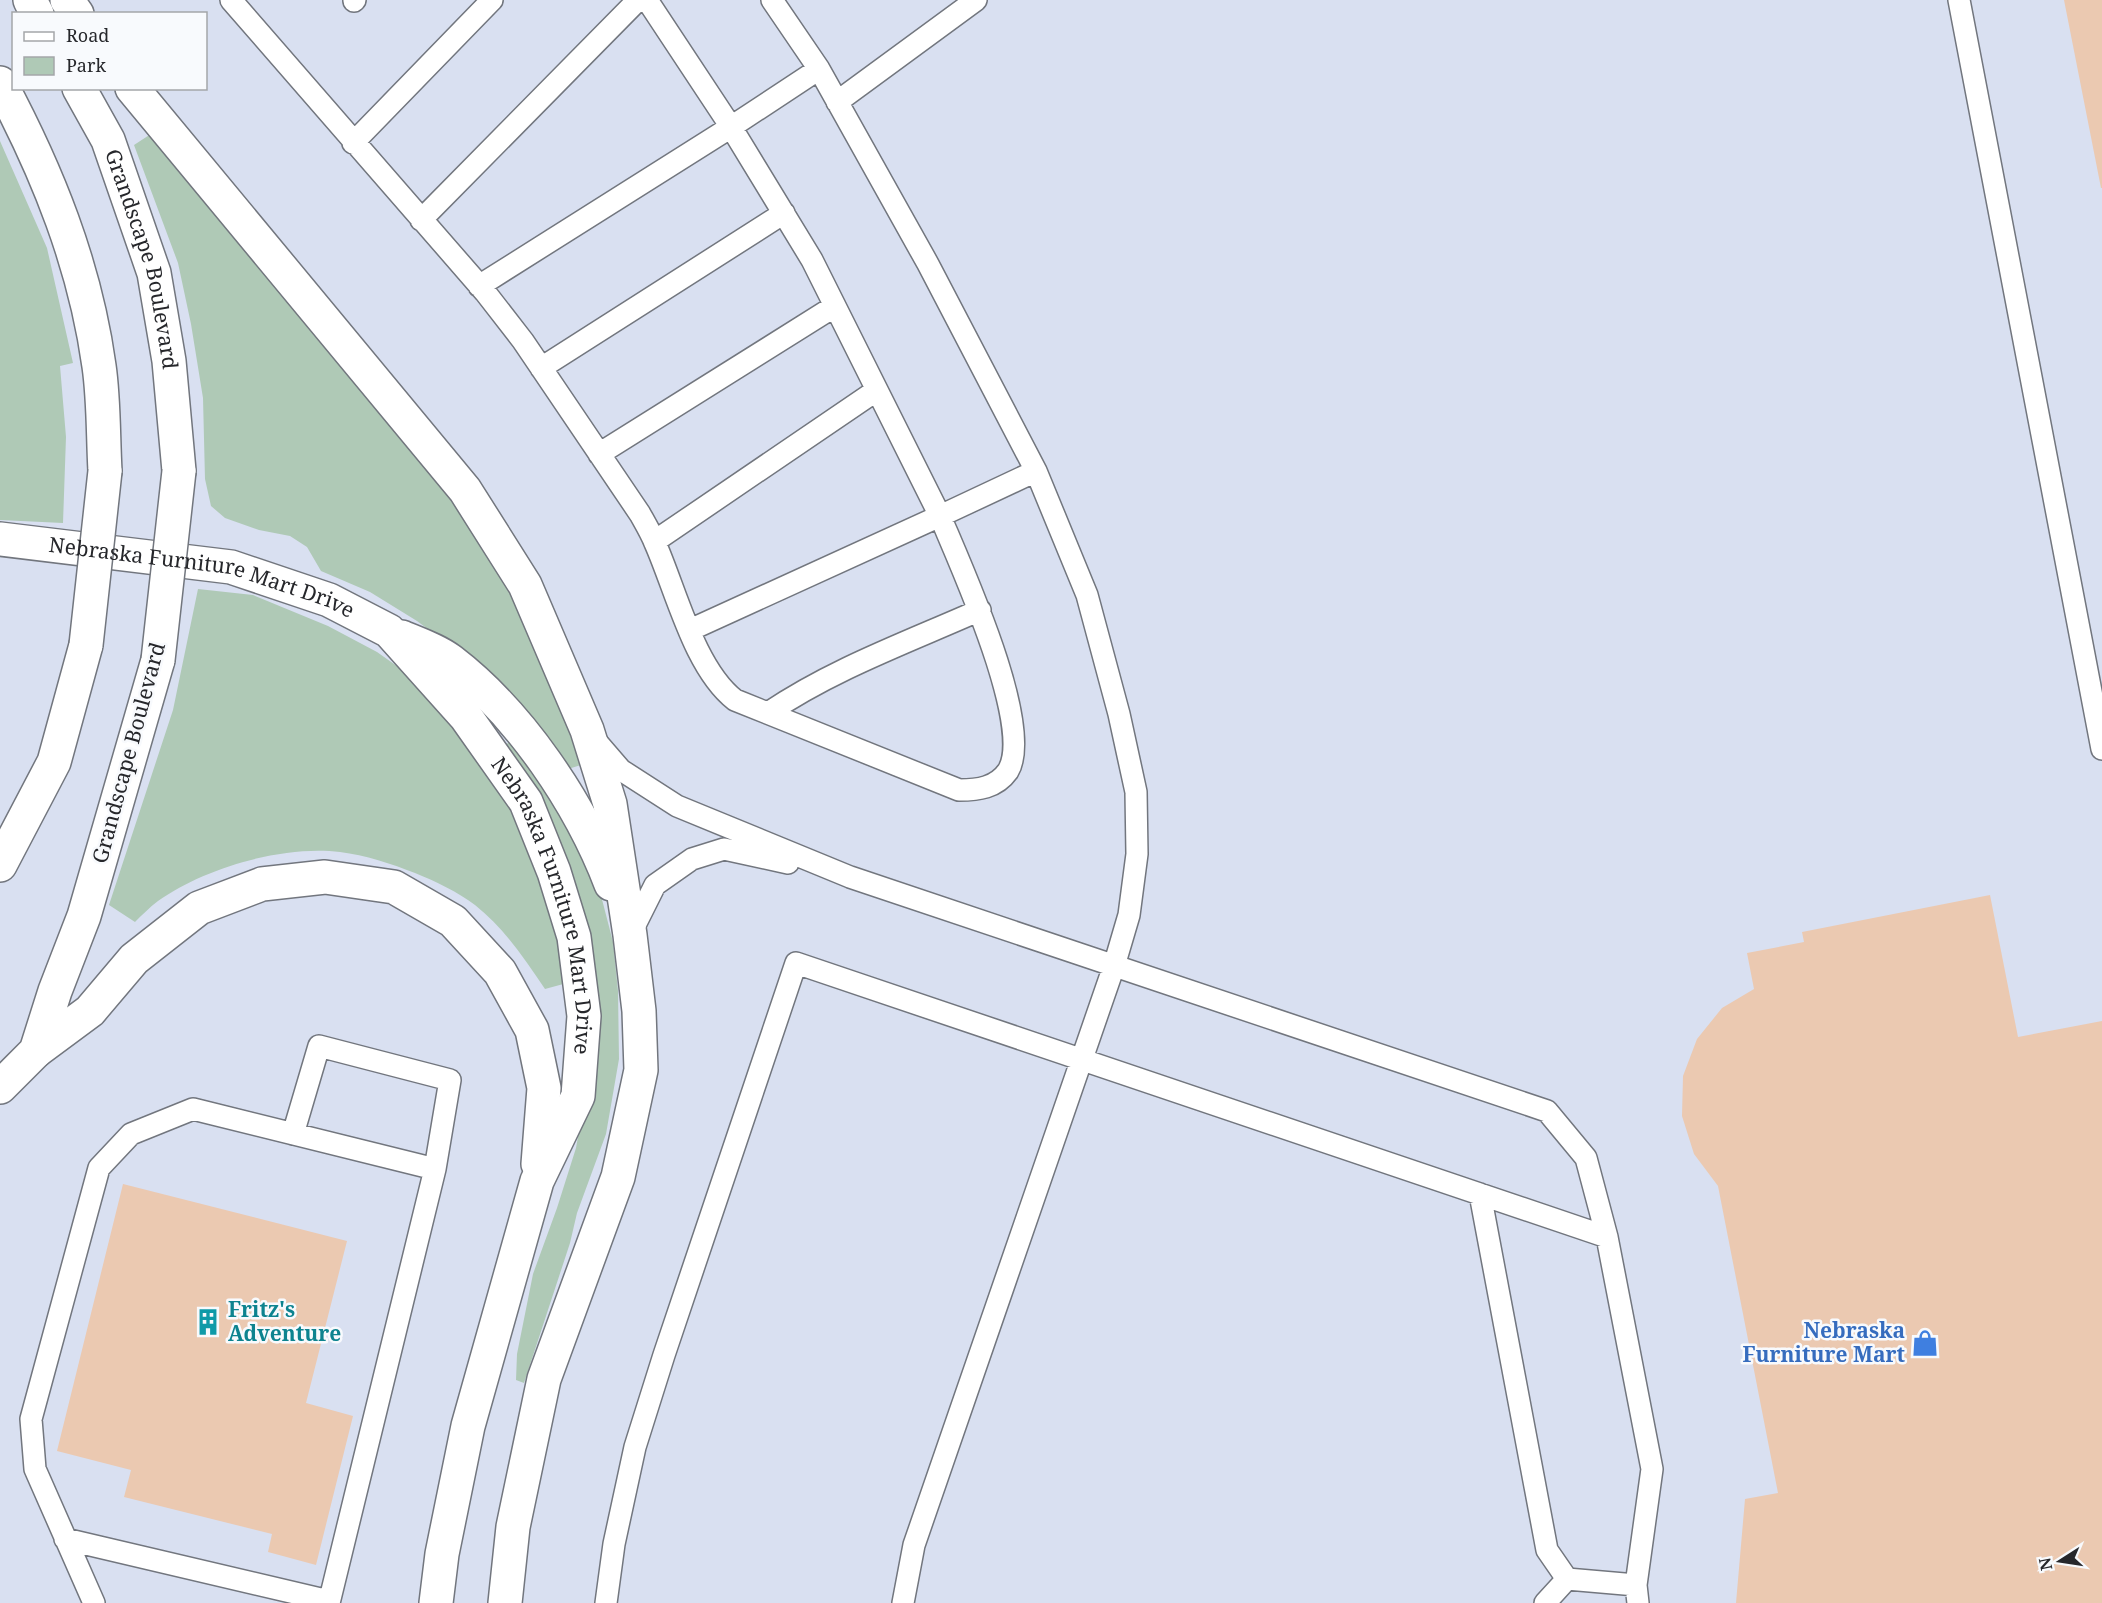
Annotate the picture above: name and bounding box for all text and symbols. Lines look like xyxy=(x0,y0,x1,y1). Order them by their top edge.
legend xyxy=(12,12,207,90)
text: Road xyxy=(66,23,109,47)
text: Park xyxy=(66,53,106,77)
street label: Grandscape Boulevard xyxy=(99,145,185,371)
street label: Nebraska Furniture Mart Drive xyxy=(47,530,360,624)
street label: Grandscape Boulevard xyxy=(85,639,171,866)
street label: Nebraska Furniture Mart Drive xyxy=(485,751,599,1056)
place label: Fritz's Adventure xyxy=(228,1295,341,1347)
building icon: Fritz's Adventure xyxy=(193,1307,223,1337)
place label: Nebraska Furniture Mart xyxy=(1743,1316,1905,1368)
shop icon: Nebraska Furniture Mart xyxy=(1910,1328,1940,1358)
north arrow xyxy=(2030,1531,2090,1591)
text: N xyxy=(2033,1555,2057,1573)

